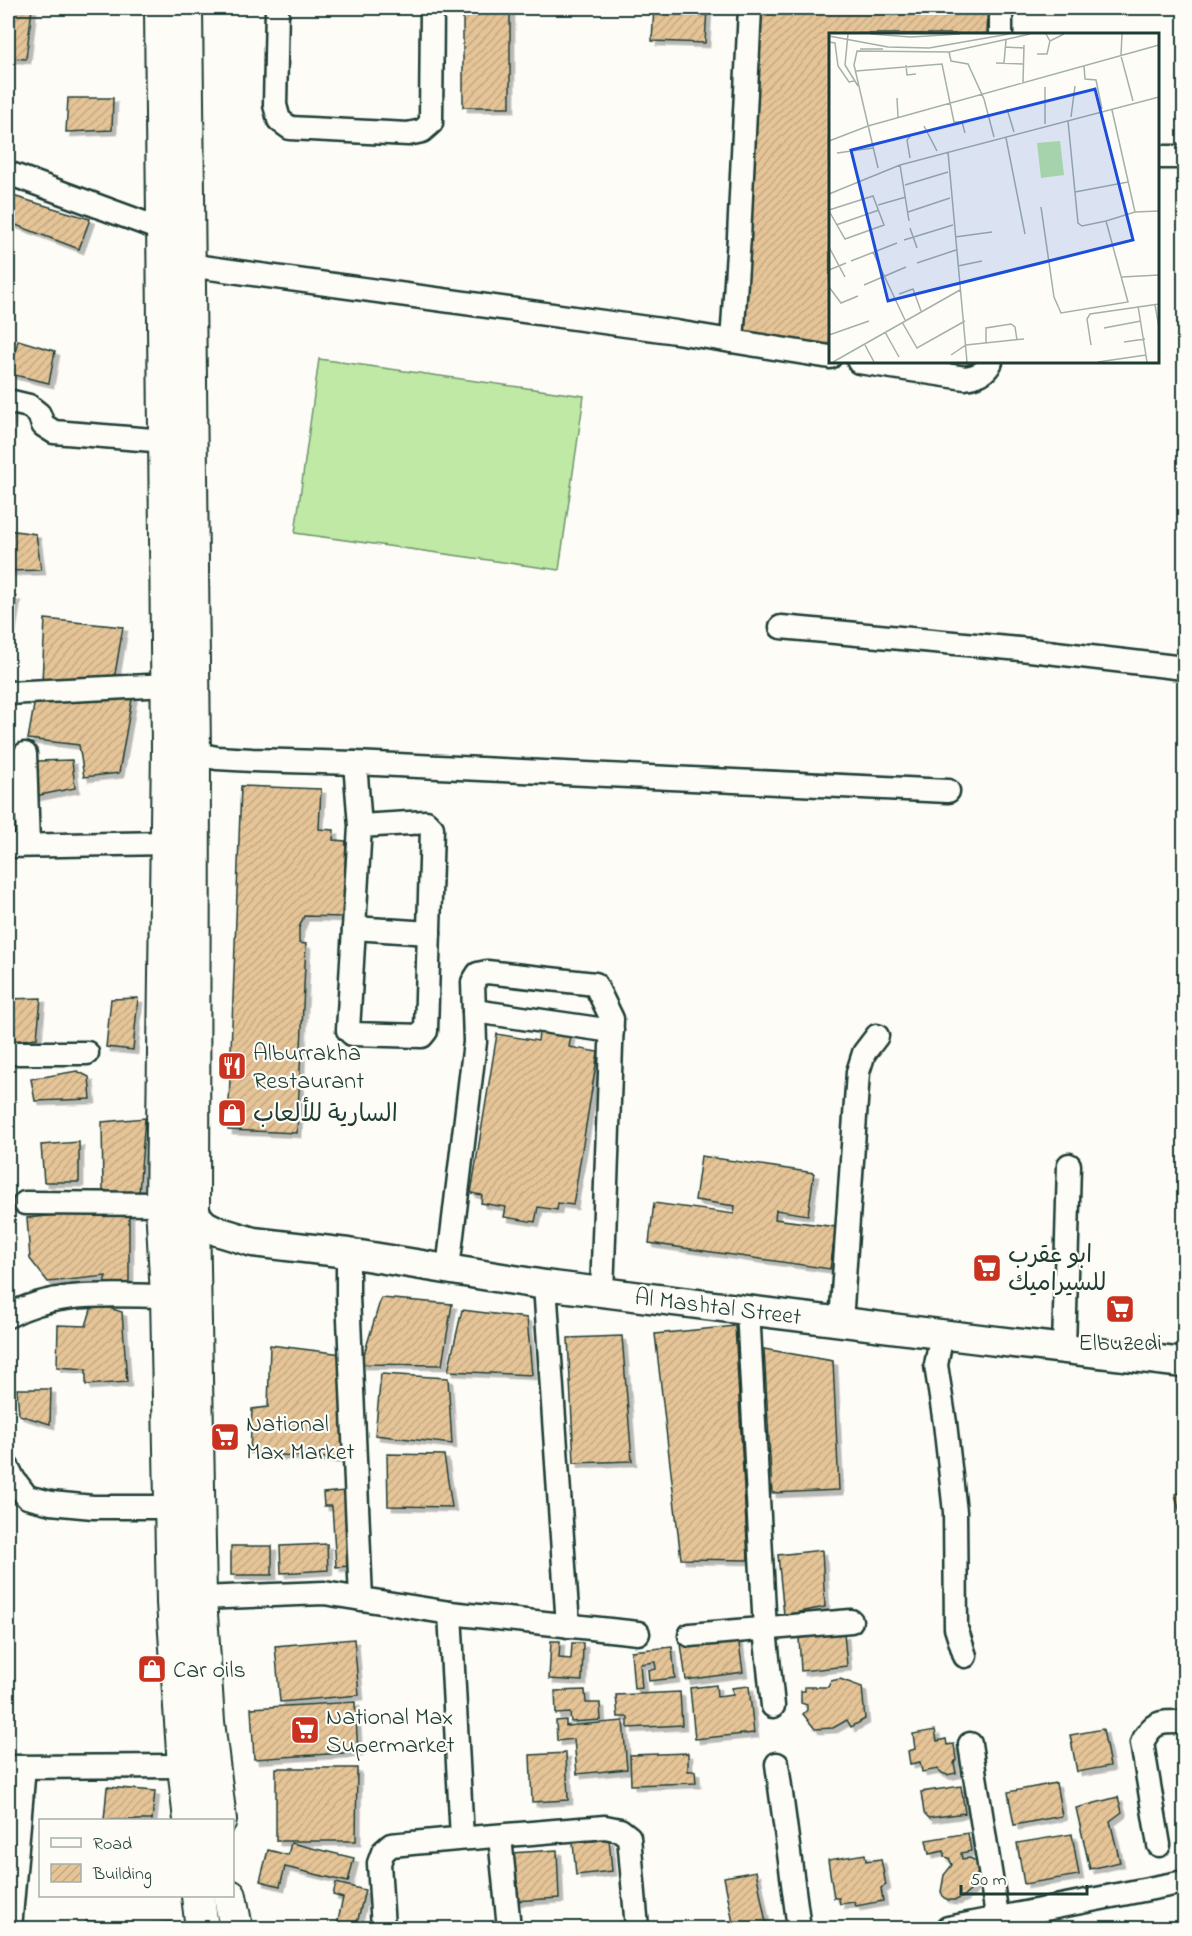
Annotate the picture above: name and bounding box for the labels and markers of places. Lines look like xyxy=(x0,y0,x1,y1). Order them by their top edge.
place label: Alburrakha Restaurant xyxy=(253,1037,364,1100)
restaurant icon: Alburrakha Restaurant xyxy=(216,1050,248,1082)
place label: السارية للألعاب xyxy=(253,1096,398,1133)
shop icon: السارية للألعاب xyxy=(216,1097,248,1129)
place label: ابو عقرب للسيراميك xyxy=(1008,1239,1107,1302)
supermarket icon: ابو عقرب للسيراميك xyxy=(971,1252,1003,1284)
supermarket icon: Elbuzedi xyxy=(1104,1293,1136,1325)
place label: Elbuzedi xyxy=(1078,1327,1162,1362)
place label: National Max Market xyxy=(246,1408,355,1471)
supermarket icon: National Max Market xyxy=(209,1421,241,1453)
shop icon: Car oils xyxy=(136,1653,168,1685)
place label: Car oils xyxy=(173,1654,246,1689)
place label: National Max Supermarket xyxy=(326,1701,455,1764)
supermarket icon: National Max Supermarket xyxy=(289,1714,321,1746)

